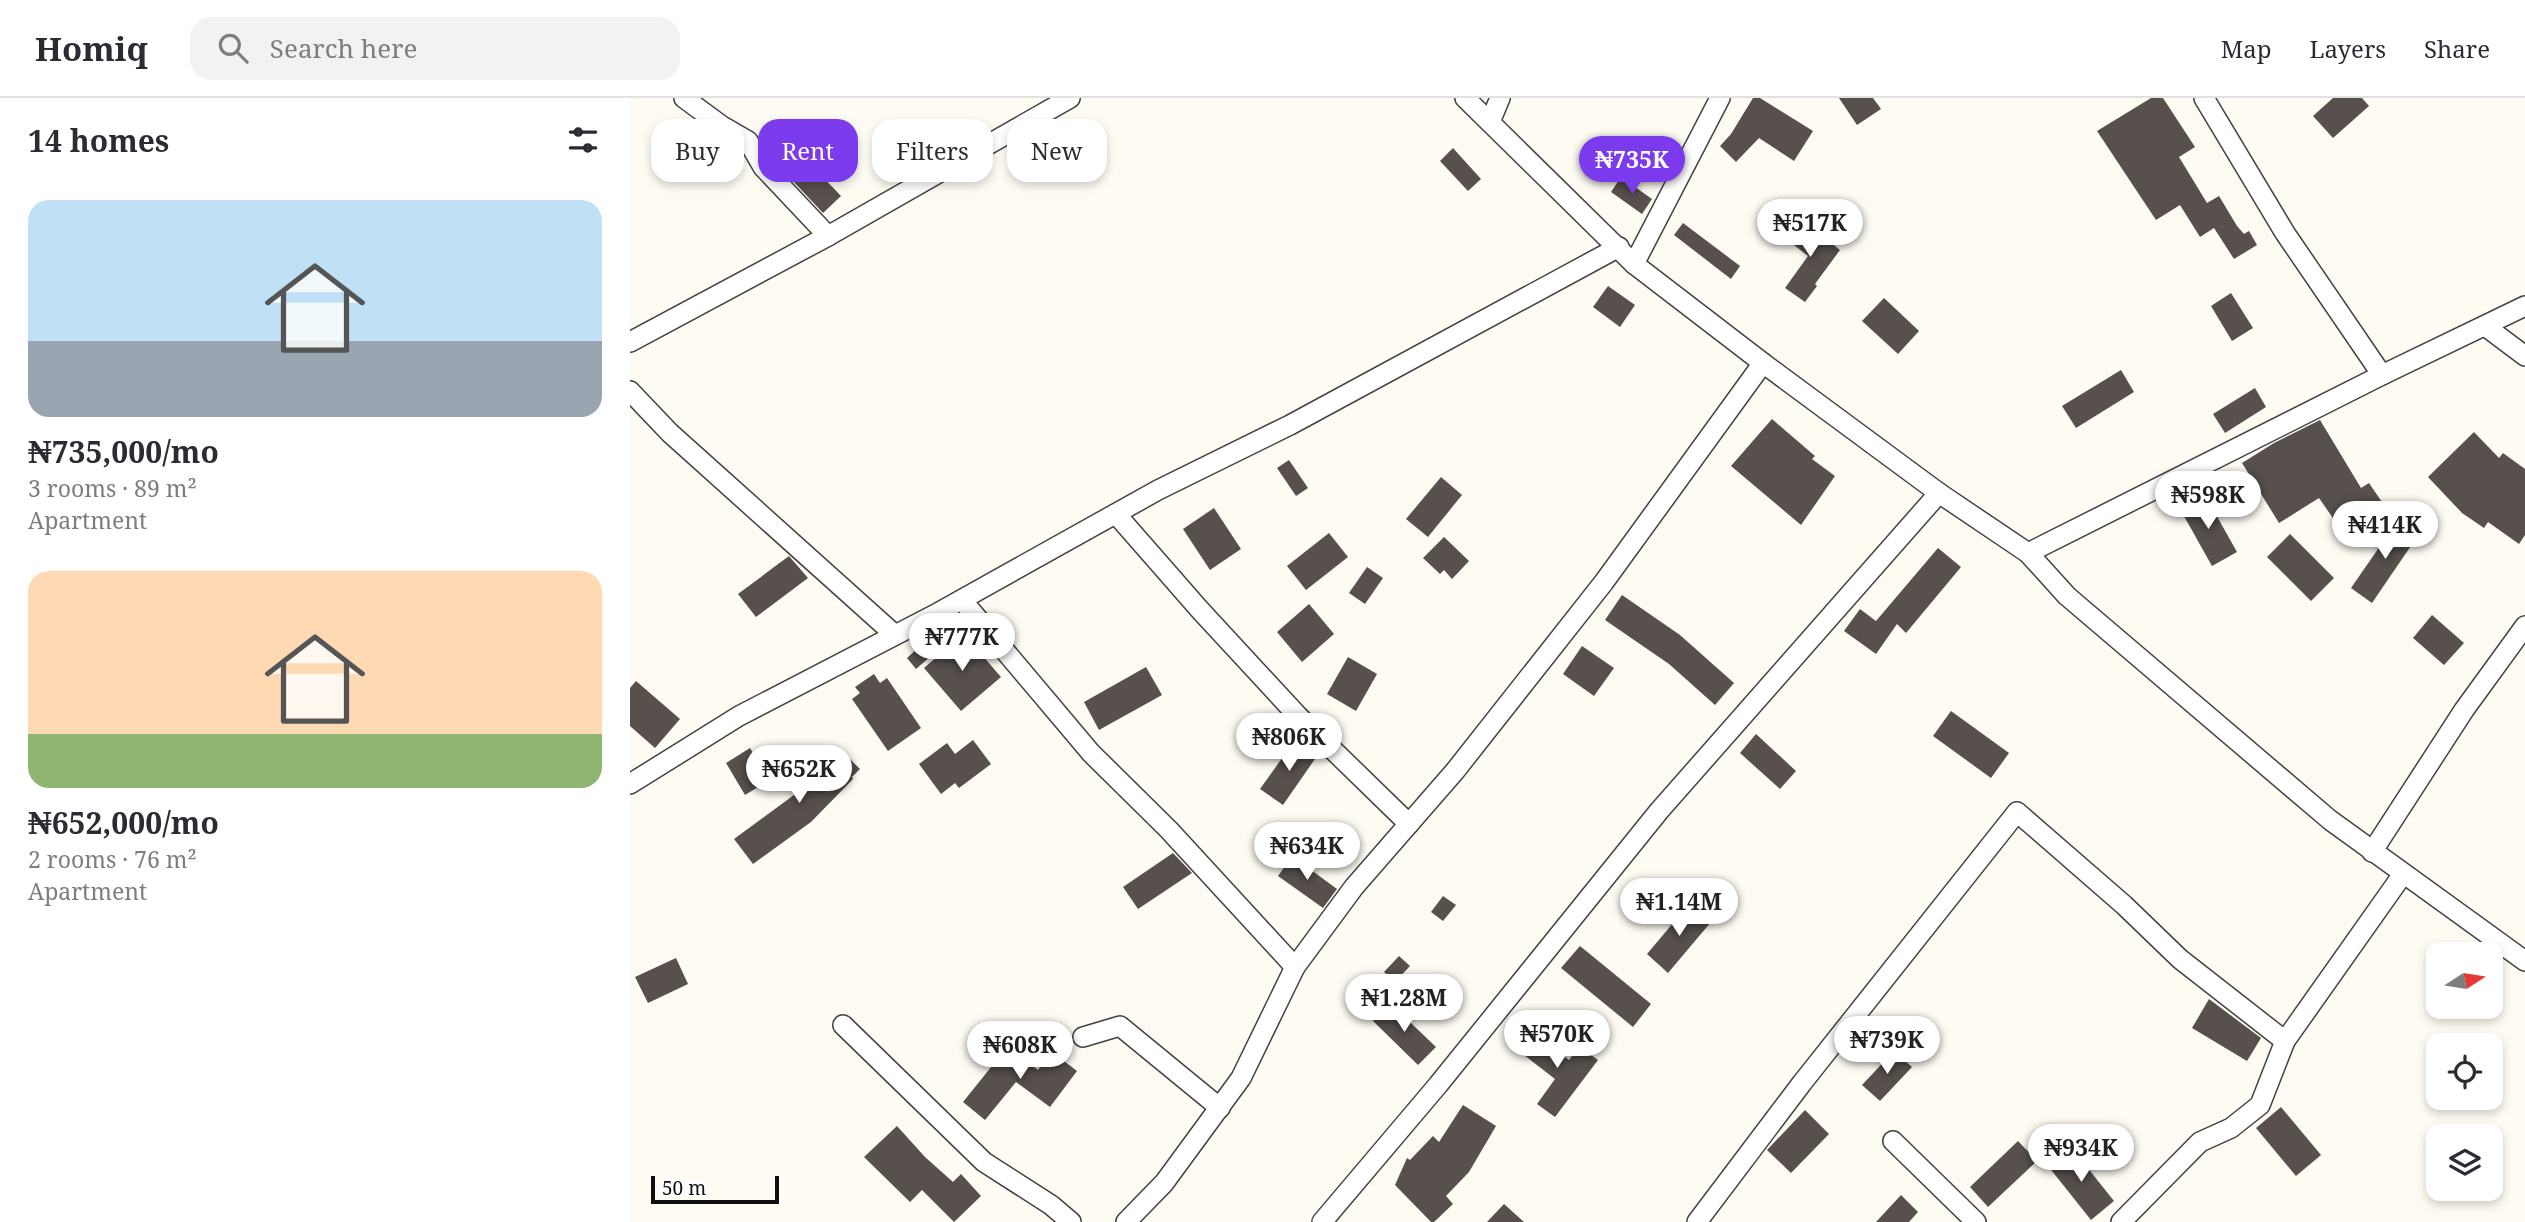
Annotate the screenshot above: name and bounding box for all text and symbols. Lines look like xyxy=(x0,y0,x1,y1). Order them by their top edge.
search box xyxy=(190,17,680,80)
text: Homiq xyxy=(35,26,148,71)
icon: search xyxy=(214,29,252,67)
text: Search here xyxy=(270,30,417,66)
text: Map xyxy=(2221,32,2272,65)
text: Layers xyxy=(2310,32,2386,65)
text: Share xyxy=(2424,32,2490,65)
chip: Buy xyxy=(651,119,744,182)
chip: Rent xyxy=(758,119,858,182)
chip: Filters xyxy=(872,119,993,182)
chip: New xyxy=(1007,119,1107,182)
text: 14 homes xyxy=(28,120,169,161)
icon: filters xyxy=(564,121,602,159)
pin: ₦735K xyxy=(1583,136,1681,196)
text: ₦735K xyxy=(1595,143,1669,175)
pin: ₦517K xyxy=(1761,200,1859,259)
text: ₦517K xyxy=(1773,206,1847,238)
icon: home xyxy=(252,245,378,371)
text: ₦735,000/mo xyxy=(28,431,219,472)
text: 3 rooms · 89 m² xyxy=(28,472,197,504)
pin: ₦598K xyxy=(2159,472,2257,531)
text: ₦598K xyxy=(2171,478,2245,510)
pin: ₦414K xyxy=(2336,502,2434,561)
text: Apartment xyxy=(28,504,147,536)
text: ₦414K xyxy=(2348,508,2422,540)
pin: ₦777K xyxy=(913,614,1011,673)
icon: home xyxy=(252,616,378,742)
text: ₦777K xyxy=(925,620,999,652)
pin: ₦806K xyxy=(1240,714,1338,773)
text: ₦806K xyxy=(1252,720,1326,752)
pin: ₦652K xyxy=(750,746,848,805)
text: ₦652K xyxy=(762,752,836,784)
text: ₦652,000/mo xyxy=(28,802,219,843)
pin: ₦634K xyxy=(1258,822,1356,882)
text: ₦634K xyxy=(1270,829,1344,861)
text: 2 rooms · 76 m² xyxy=(28,843,197,875)
text: Apartment xyxy=(28,875,147,907)
pin: ₦1.14M xyxy=(1622,878,1736,938)
text: ₦1.14M xyxy=(1636,885,1722,917)
north arrow xyxy=(2426,942,2502,1018)
map controls xyxy=(2426,942,2503,1201)
pin: ₦1.28M xyxy=(1347,974,1461,1034)
text: ₦1.28M xyxy=(1361,981,1447,1013)
pin: ₦570K xyxy=(1508,1010,1606,1070)
pin: ₦739K xyxy=(1838,1016,1936,1076)
text: ₦570K xyxy=(1520,1017,1594,1049)
pin: ₦608K xyxy=(971,1021,1069,1081)
text: ₦739K xyxy=(1850,1023,1924,1055)
text: ₦608K xyxy=(983,1028,1057,1060)
button: locate xyxy=(2426,1033,2503,1110)
pin: ₦934K xyxy=(2032,1124,2130,1184)
button: layers xyxy=(2426,1124,2503,1201)
text: ₦934K xyxy=(2044,1131,2118,1163)
scale bar xyxy=(651,1173,779,1205)
text: 50 m xyxy=(662,1175,706,1201)

